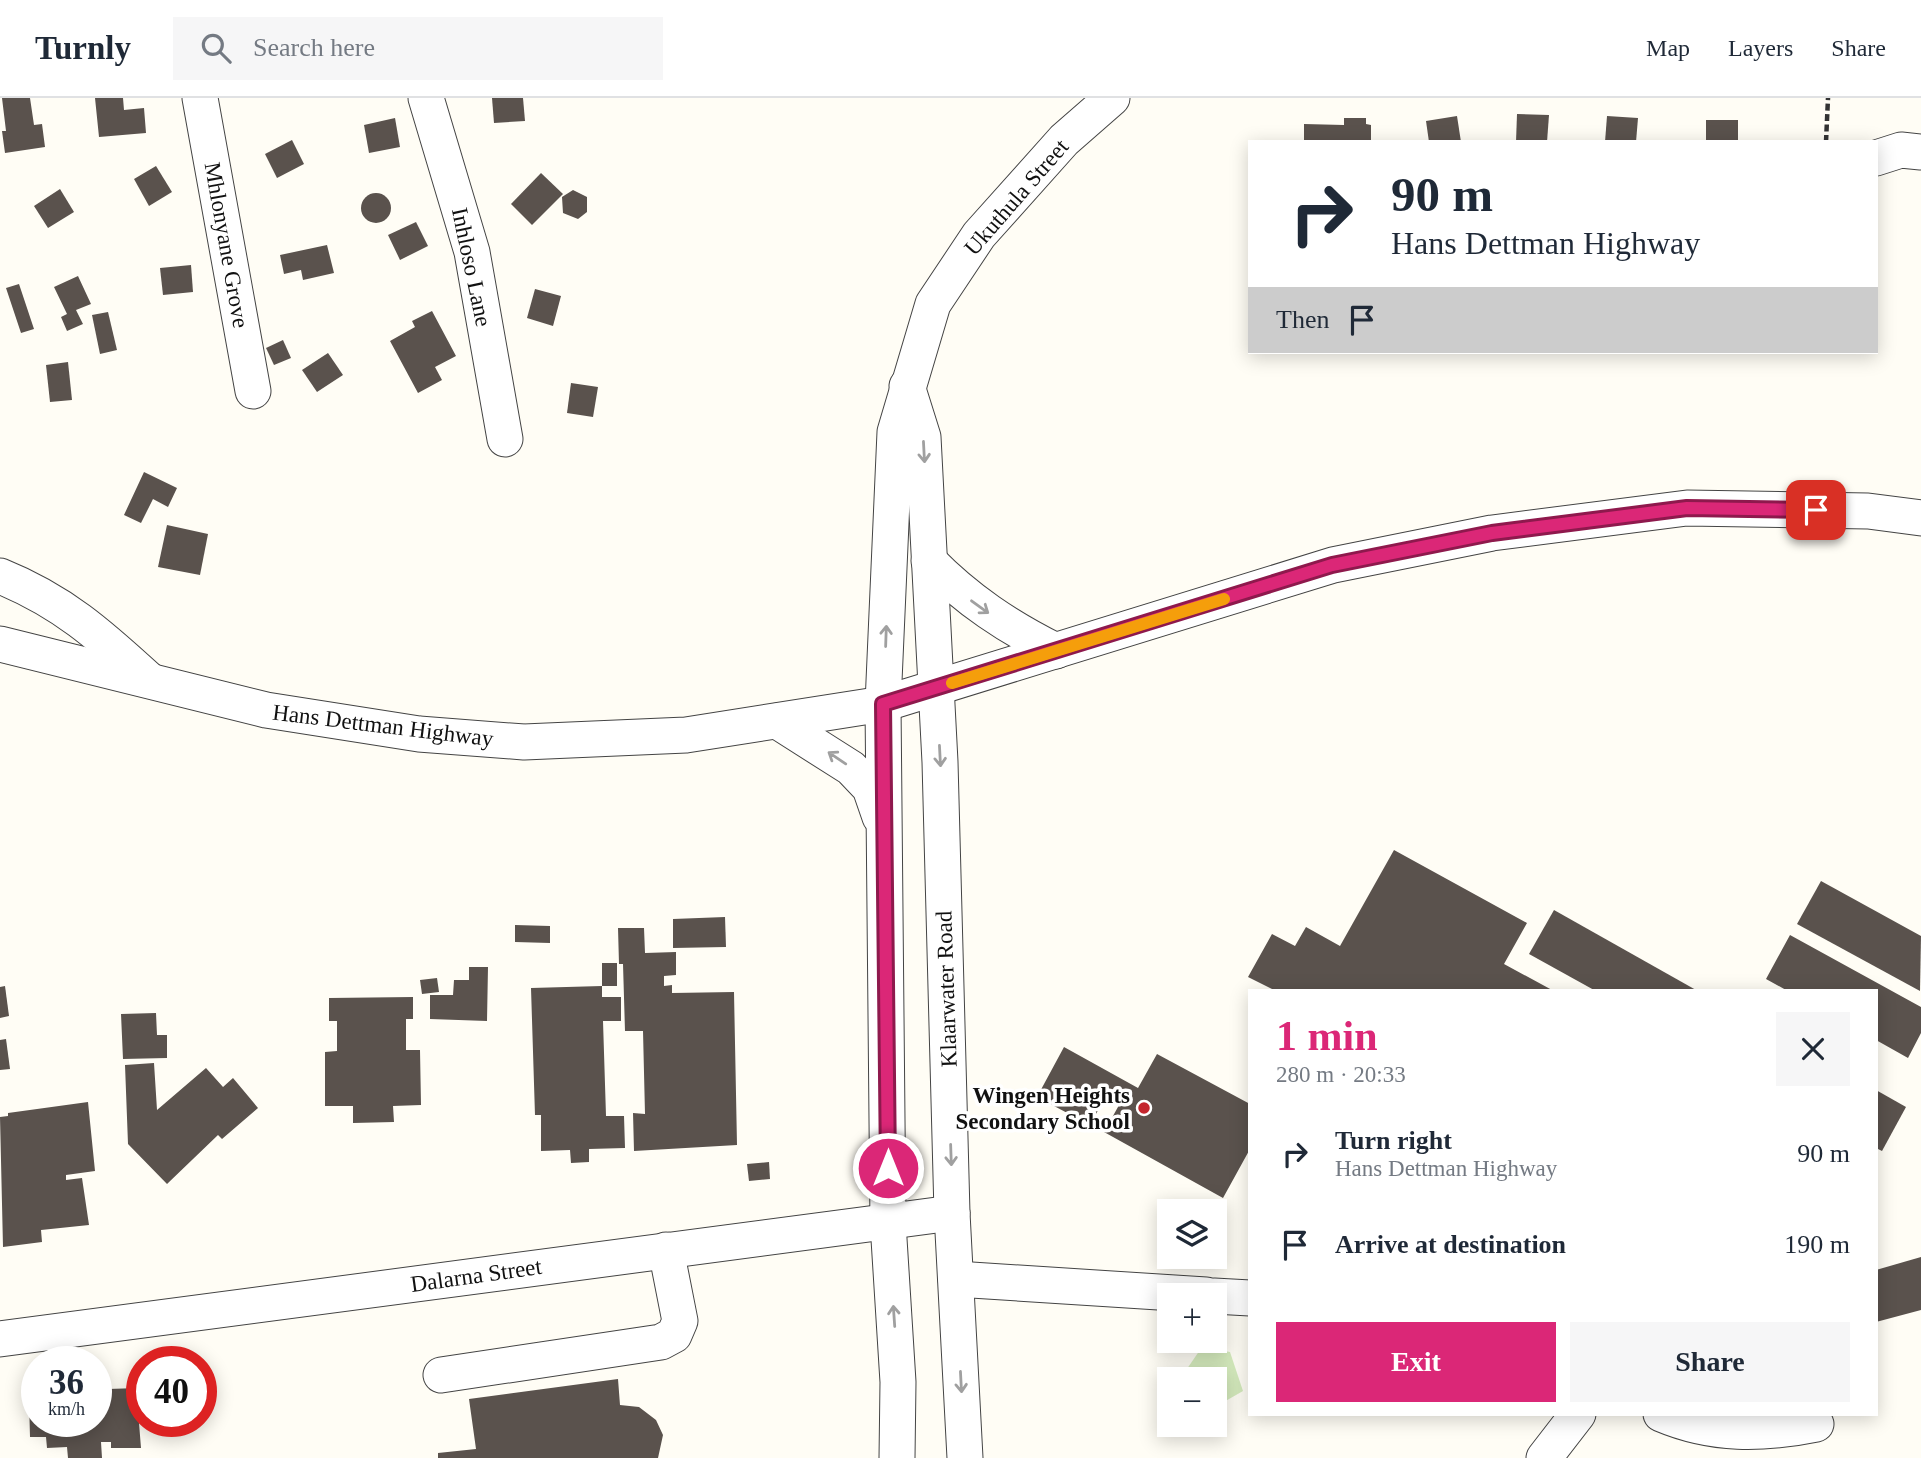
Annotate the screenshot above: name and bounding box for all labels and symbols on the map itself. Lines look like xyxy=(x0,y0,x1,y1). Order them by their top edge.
street label: Ukuthula Street xyxy=(959,134,1074,260)
street label: Mhlonyane Grove xyxy=(200,160,253,330)
street label: Inhloso Lane xyxy=(447,205,496,329)
one-way arrow xyxy=(918,440,931,463)
pin xyxy=(1786,480,1846,540)
one-way arrow xyxy=(970,600,989,614)
one-way arrow xyxy=(879,625,892,648)
street label: Hans Dettman Highway xyxy=(271,700,495,752)
one-way arrow xyxy=(933,745,946,768)
one-way arrow xyxy=(828,751,847,765)
street label: Klaarwater Road xyxy=(931,910,962,1068)
place label: Wingen Heights Secondary School xyxy=(956,1083,1130,1134)
marker: Wingen Heights Secondary School xyxy=(1136,1100,1152,1116)
position arrow xyxy=(851,1131,925,1205)
one-way arrow xyxy=(944,1143,957,1166)
street label: Dalarna Street xyxy=(409,1254,544,1297)
one-way arrow xyxy=(887,1306,900,1328)
speed limit sign: 40 xyxy=(126,1346,217,1437)
one-way arrow xyxy=(955,1371,968,1393)

